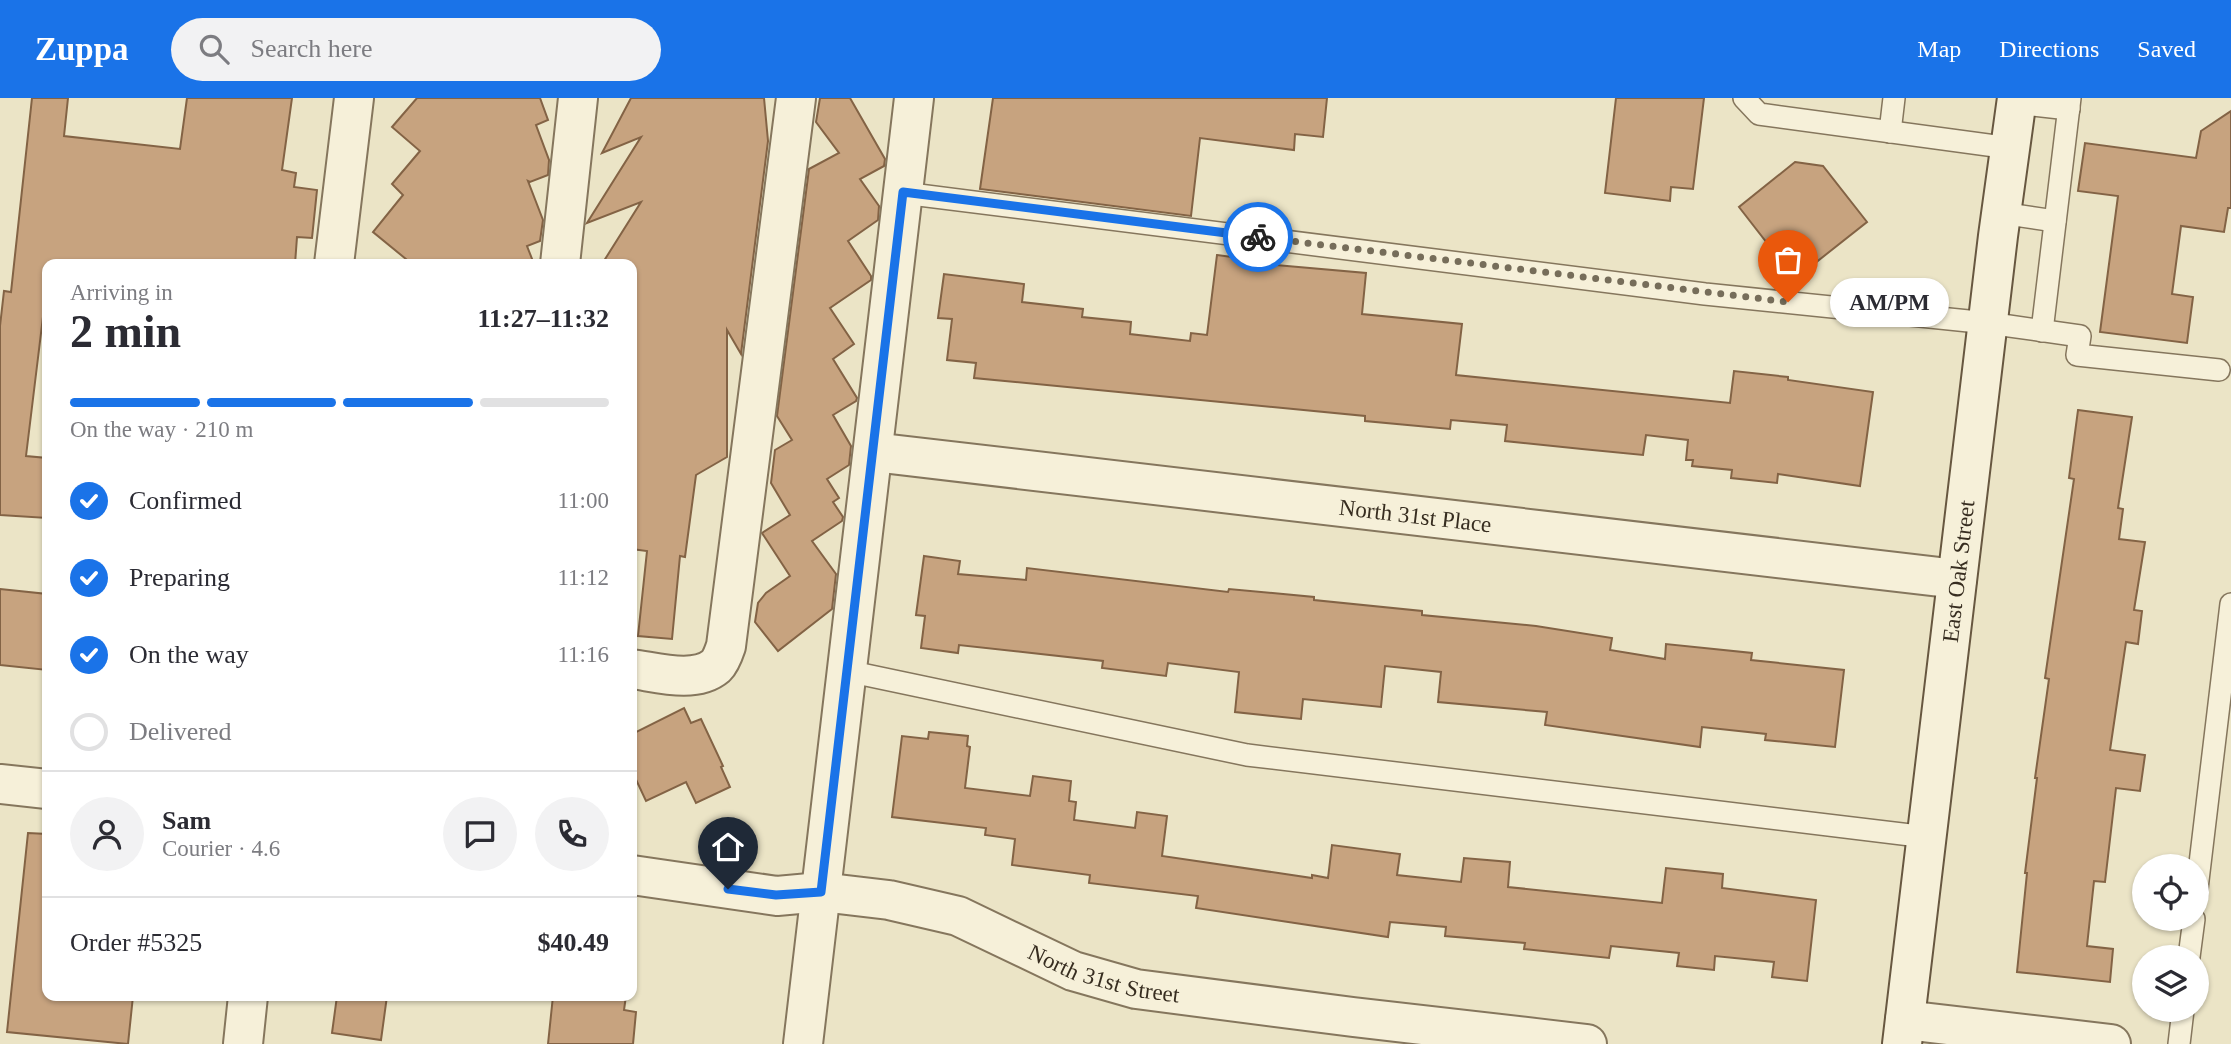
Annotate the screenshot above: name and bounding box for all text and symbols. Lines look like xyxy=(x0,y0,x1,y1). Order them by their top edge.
search box xyxy=(171,18,661,81)
icon: search xyxy=(195,30,233,68)
text: Zuppa xyxy=(35,31,129,67)
text: Search here xyxy=(251,34,373,63)
text: Map xyxy=(1917,36,1961,62)
text: Directions xyxy=(1999,36,2099,62)
text: Saved xyxy=(2137,36,2196,62)
courier xyxy=(1223,202,1293,272)
icon: bike xyxy=(1239,218,1277,256)
pin xyxy=(1758,230,1818,302)
icon: bag xyxy=(1769,241,1807,279)
callout: AM/PM xyxy=(1830,278,1949,326)
text: Arriving in xyxy=(70,280,173,305)
text: AM/PM xyxy=(1849,290,1930,315)
text: 11:27–11:32 xyxy=(478,304,609,333)
text: 2 min xyxy=(70,306,181,357)
text: On the way · 210 m xyxy=(70,417,253,442)
icon: check xyxy=(70,482,108,520)
text: Confirmed xyxy=(129,486,242,515)
text: 11:00 xyxy=(557,488,609,513)
street label: North 31st Place xyxy=(1338,494,1493,537)
street label: East Oak Street xyxy=(1937,498,1979,644)
icon: check xyxy=(70,559,108,597)
text: Preparing xyxy=(129,563,230,592)
text: 11:12 xyxy=(557,565,609,590)
icon: check xyxy=(70,636,108,674)
text: On the way xyxy=(129,640,249,669)
text: 11:16 xyxy=(557,642,609,667)
text: Delivered xyxy=(129,717,232,746)
button: person xyxy=(70,797,144,871)
button: chat xyxy=(443,797,517,871)
button: phone xyxy=(535,797,609,871)
text: Sam xyxy=(162,806,211,835)
pin xyxy=(698,817,758,889)
icon: home xyxy=(709,828,747,866)
text: Courier · 4.6 xyxy=(162,836,280,861)
map controls xyxy=(2132,854,2209,1022)
button: locate xyxy=(2132,854,2209,931)
text: Order #5325 xyxy=(70,928,202,957)
text: $40.49 xyxy=(538,928,609,957)
street label: North 31st Street xyxy=(1024,939,1181,1007)
button: layers xyxy=(2132,945,2209,1022)

